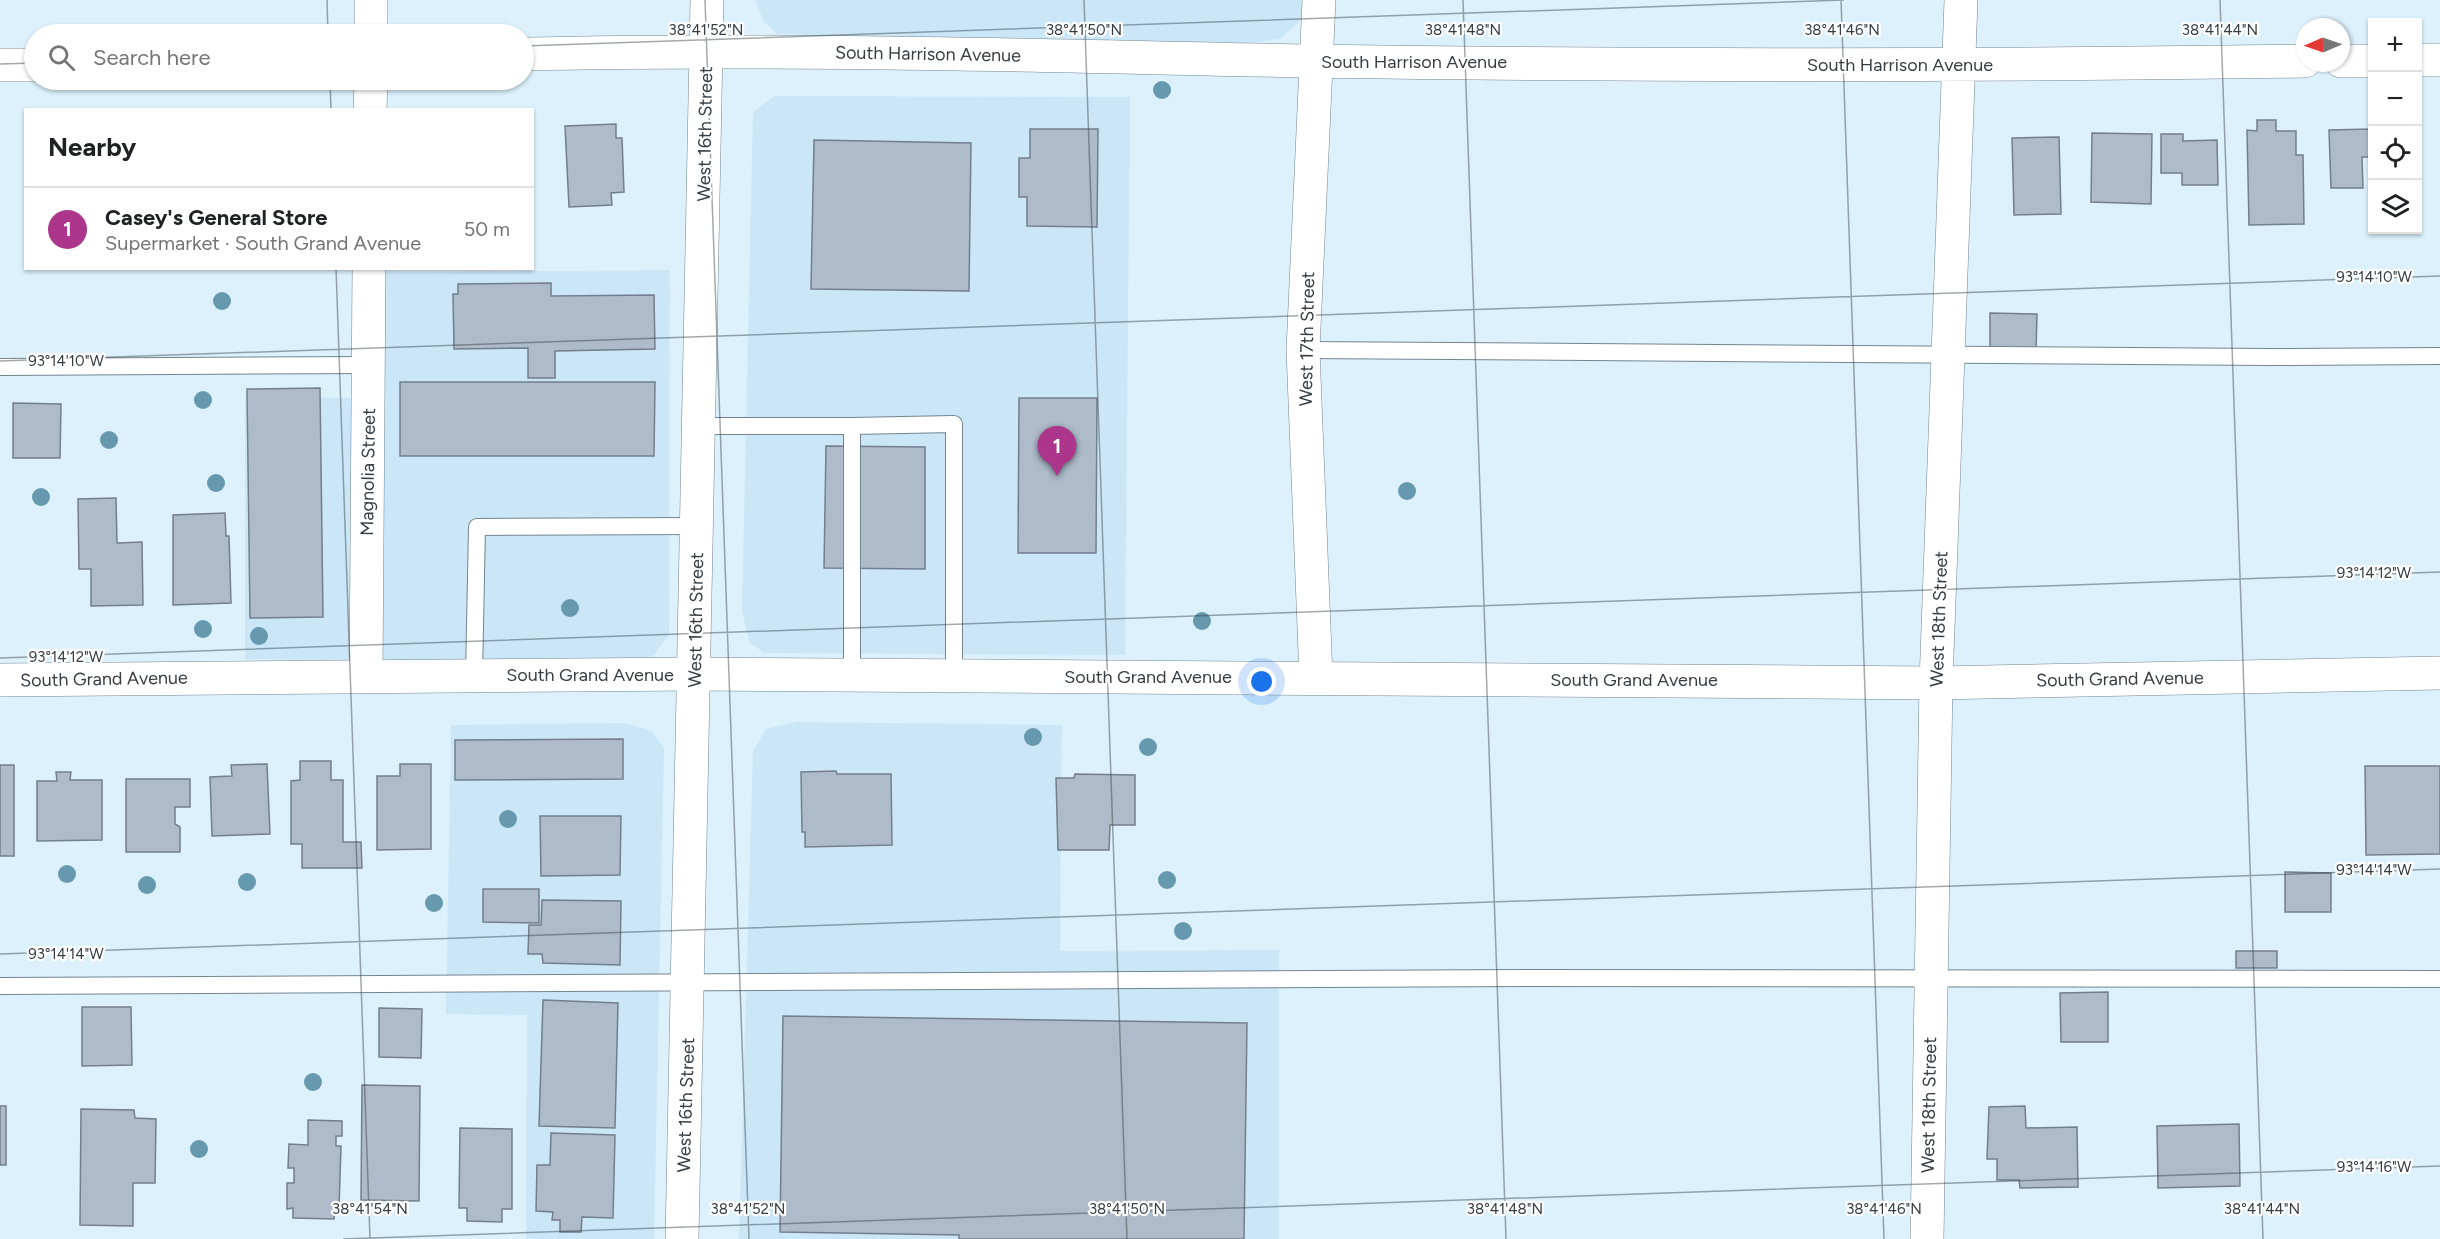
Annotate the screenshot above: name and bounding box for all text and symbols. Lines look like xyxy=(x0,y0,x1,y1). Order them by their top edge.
north arrow xyxy=(2296,18,2350,72)
map controls xyxy=(2368,18,2422,234)
button: + xyxy=(2368,18,2422,72)
text: 38°41'52"N xyxy=(669,21,743,39)
text: 38°41'50"N xyxy=(1046,21,1122,39)
text: 38°41'48"N xyxy=(1425,21,1501,39)
text: 38°41'46"N xyxy=(1804,21,1880,39)
text: 38°41'44"N xyxy=(2182,21,2258,39)
search box xyxy=(24,24,534,90)
icon: search xyxy=(45,41,78,74)
street label: South Harrison Avenue xyxy=(835,41,1021,67)
text: Search here xyxy=(93,44,211,71)
street label: South Harrison Avenue xyxy=(1321,51,1507,73)
street label: South Harrison Avenue xyxy=(1807,54,1993,76)
street label: West 16th Street xyxy=(693,66,717,202)
button: − xyxy=(2368,72,2422,126)
button: locate xyxy=(2368,126,2422,180)
text: Nearby xyxy=(48,131,136,163)
button: layers xyxy=(2368,180,2422,234)
text: Casey's General Store xyxy=(105,204,327,231)
text: 1 xyxy=(63,217,72,241)
text: 50 m xyxy=(464,217,510,241)
text: Supermarket · South Grand Avenue xyxy=(105,231,421,255)
text: 93°14'10"W xyxy=(2336,268,2412,286)
street label: West 17th Street xyxy=(1295,271,1319,407)
text: 93°14'10"W xyxy=(28,352,104,370)
street label: Magnolia Street xyxy=(356,408,380,536)
pin: 1 xyxy=(1038,426,1076,476)
street label: West 18th Street xyxy=(1926,550,1952,687)
street label: West 16th Street xyxy=(684,552,708,688)
text: 93°14'12"W xyxy=(2337,564,2412,582)
text: 93°14'12"W xyxy=(29,648,104,666)
street label: South Grand Avenue xyxy=(506,664,674,686)
street label: South Grand Avenue xyxy=(1064,666,1232,688)
street label: South Grand Avenue xyxy=(20,667,188,691)
your location xyxy=(1247,667,1276,696)
street label: South Grand Avenue xyxy=(2036,667,2204,691)
street label: South Grand Avenue xyxy=(1550,669,1718,691)
text: 93°14'14"W xyxy=(2336,861,2412,879)
text: 93°14'14"W xyxy=(28,945,104,963)
street label: West 16th Street xyxy=(673,1037,699,1173)
street label: West 18th Street xyxy=(1917,1037,1941,1173)
text: 93°14'16"W xyxy=(2337,1158,2412,1176)
text: 38°41'54"N xyxy=(332,1200,408,1218)
text: 38°41'52"N xyxy=(711,1200,785,1218)
text: 38°41'50"N xyxy=(1089,1200,1165,1218)
text: 38°41'48"N xyxy=(1467,1200,1543,1218)
text: 38°41'46"N xyxy=(1846,1200,1922,1218)
text: 38°41'44"N xyxy=(2224,1200,2300,1218)

